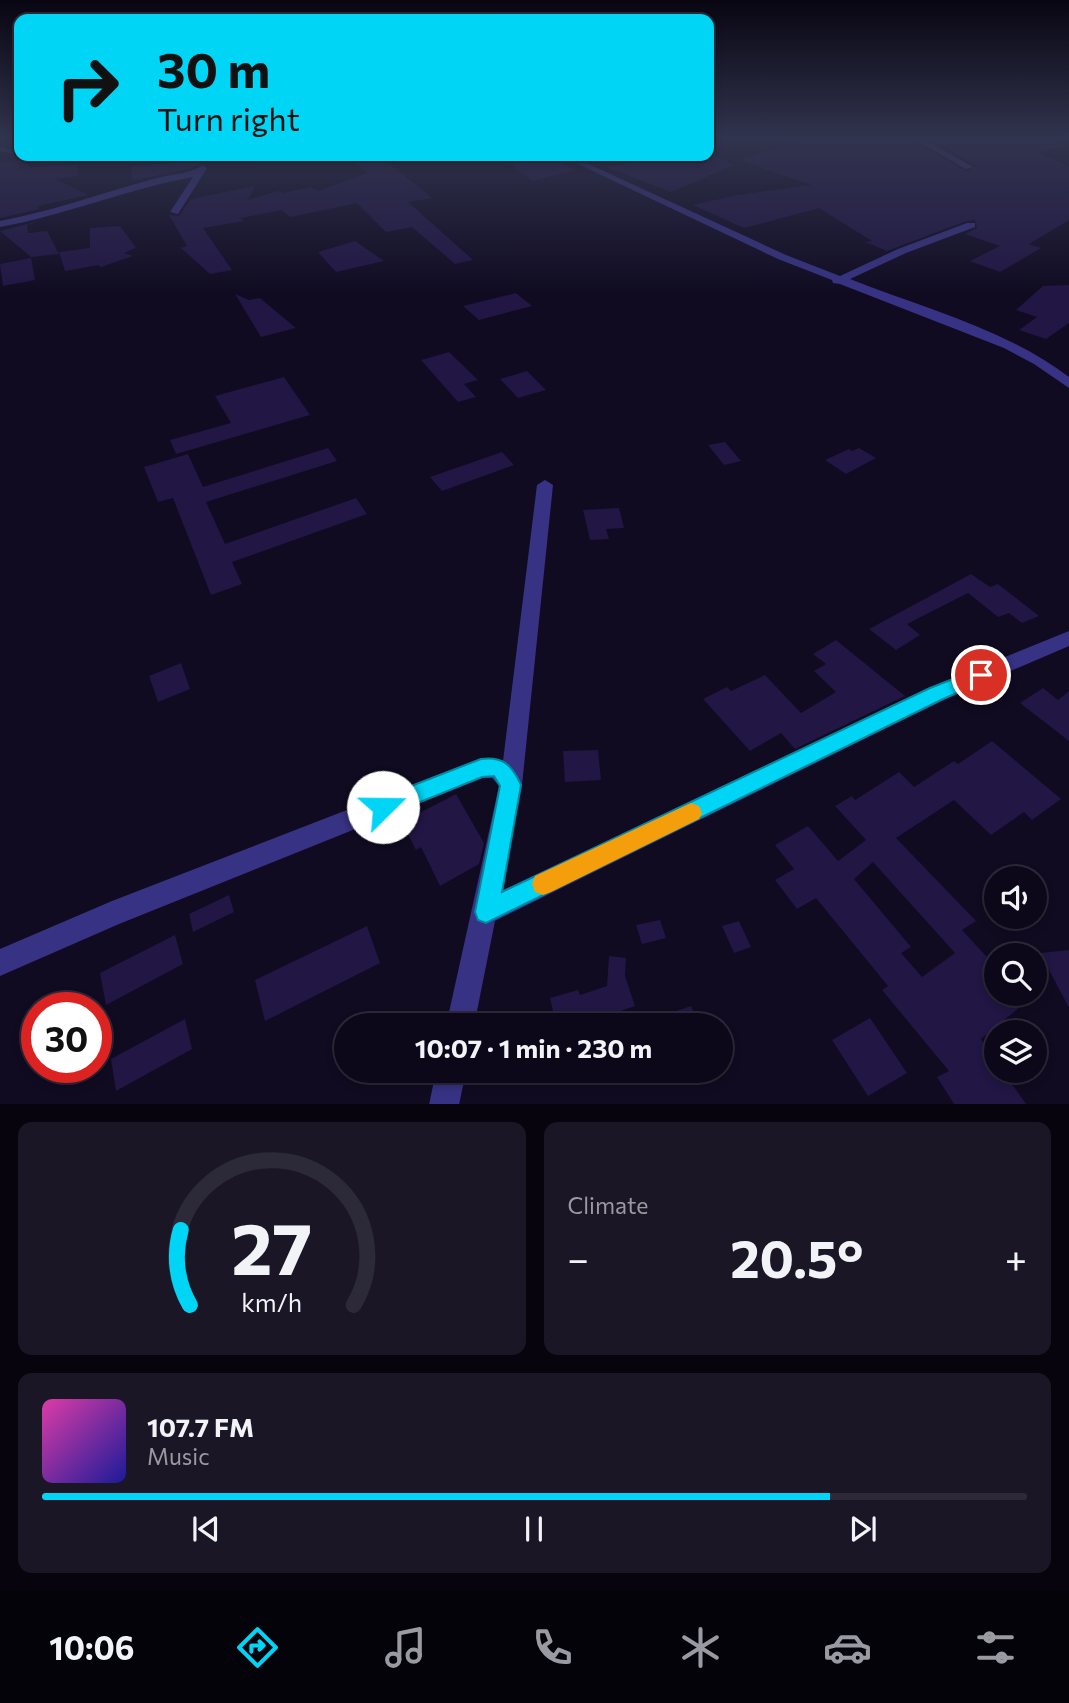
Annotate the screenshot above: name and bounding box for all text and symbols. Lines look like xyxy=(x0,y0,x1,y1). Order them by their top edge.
text: 30 m xyxy=(157,38,270,98)
icon: right xyxy=(42,42,133,133)
text: Turn right xyxy=(157,98,300,138)
pin xyxy=(951,645,1011,705)
icon: arrive xyxy=(962,656,1000,694)
position arrow xyxy=(346,770,420,844)
map controls xyxy=(984,866,1047,1083)
button: sound xyxy=(984,866,1047,929)
button: search xyxy=(984,943,1047,1006)
speed limit sign: 30 xyxy=(21,992,112,1083)
button: layers xyxy=(984,1020,1047,1083)
text: 10:07 · 1 min · 230 m xyxy=(415,1032,652,1063)
text: Climate xyxy=(568,1191,649,1219)
text: 27 xyxy=(231,1201,312,1290)
text: 20.5° xyxy=(730,1225,864,1289)
text: − xyxy=(568,1234,589,1281)
text: + xyxy=(1005,1234,1027,1281)
text: km/h xyxy=(241,1286,302,1316)
text: 107.7 FM xyxy=(147,1411,254,1442)
text: Music xyxy=(147,1442,210,1470)
icon: previous xyxy=(187,1510,225,1548)
icon: pause xyxy=(515,1510,553,1548)
icon: next xyxy=(844,1510,882,1548)
icon: directions xyxy=(233,1623,282,1672)
icon: music xyxy=(381,1623,430,1672)
icon: phone xyxy=(528,1623,577,1672)
icon: climate xyxy=(676,1623,725,1672)
icon: car xyxy=(823,1623,872,1672)
icon: filters xyxy=(971,1623,1020,1672)
text: 10:06 xyxy=(49,1627,134,1667)

